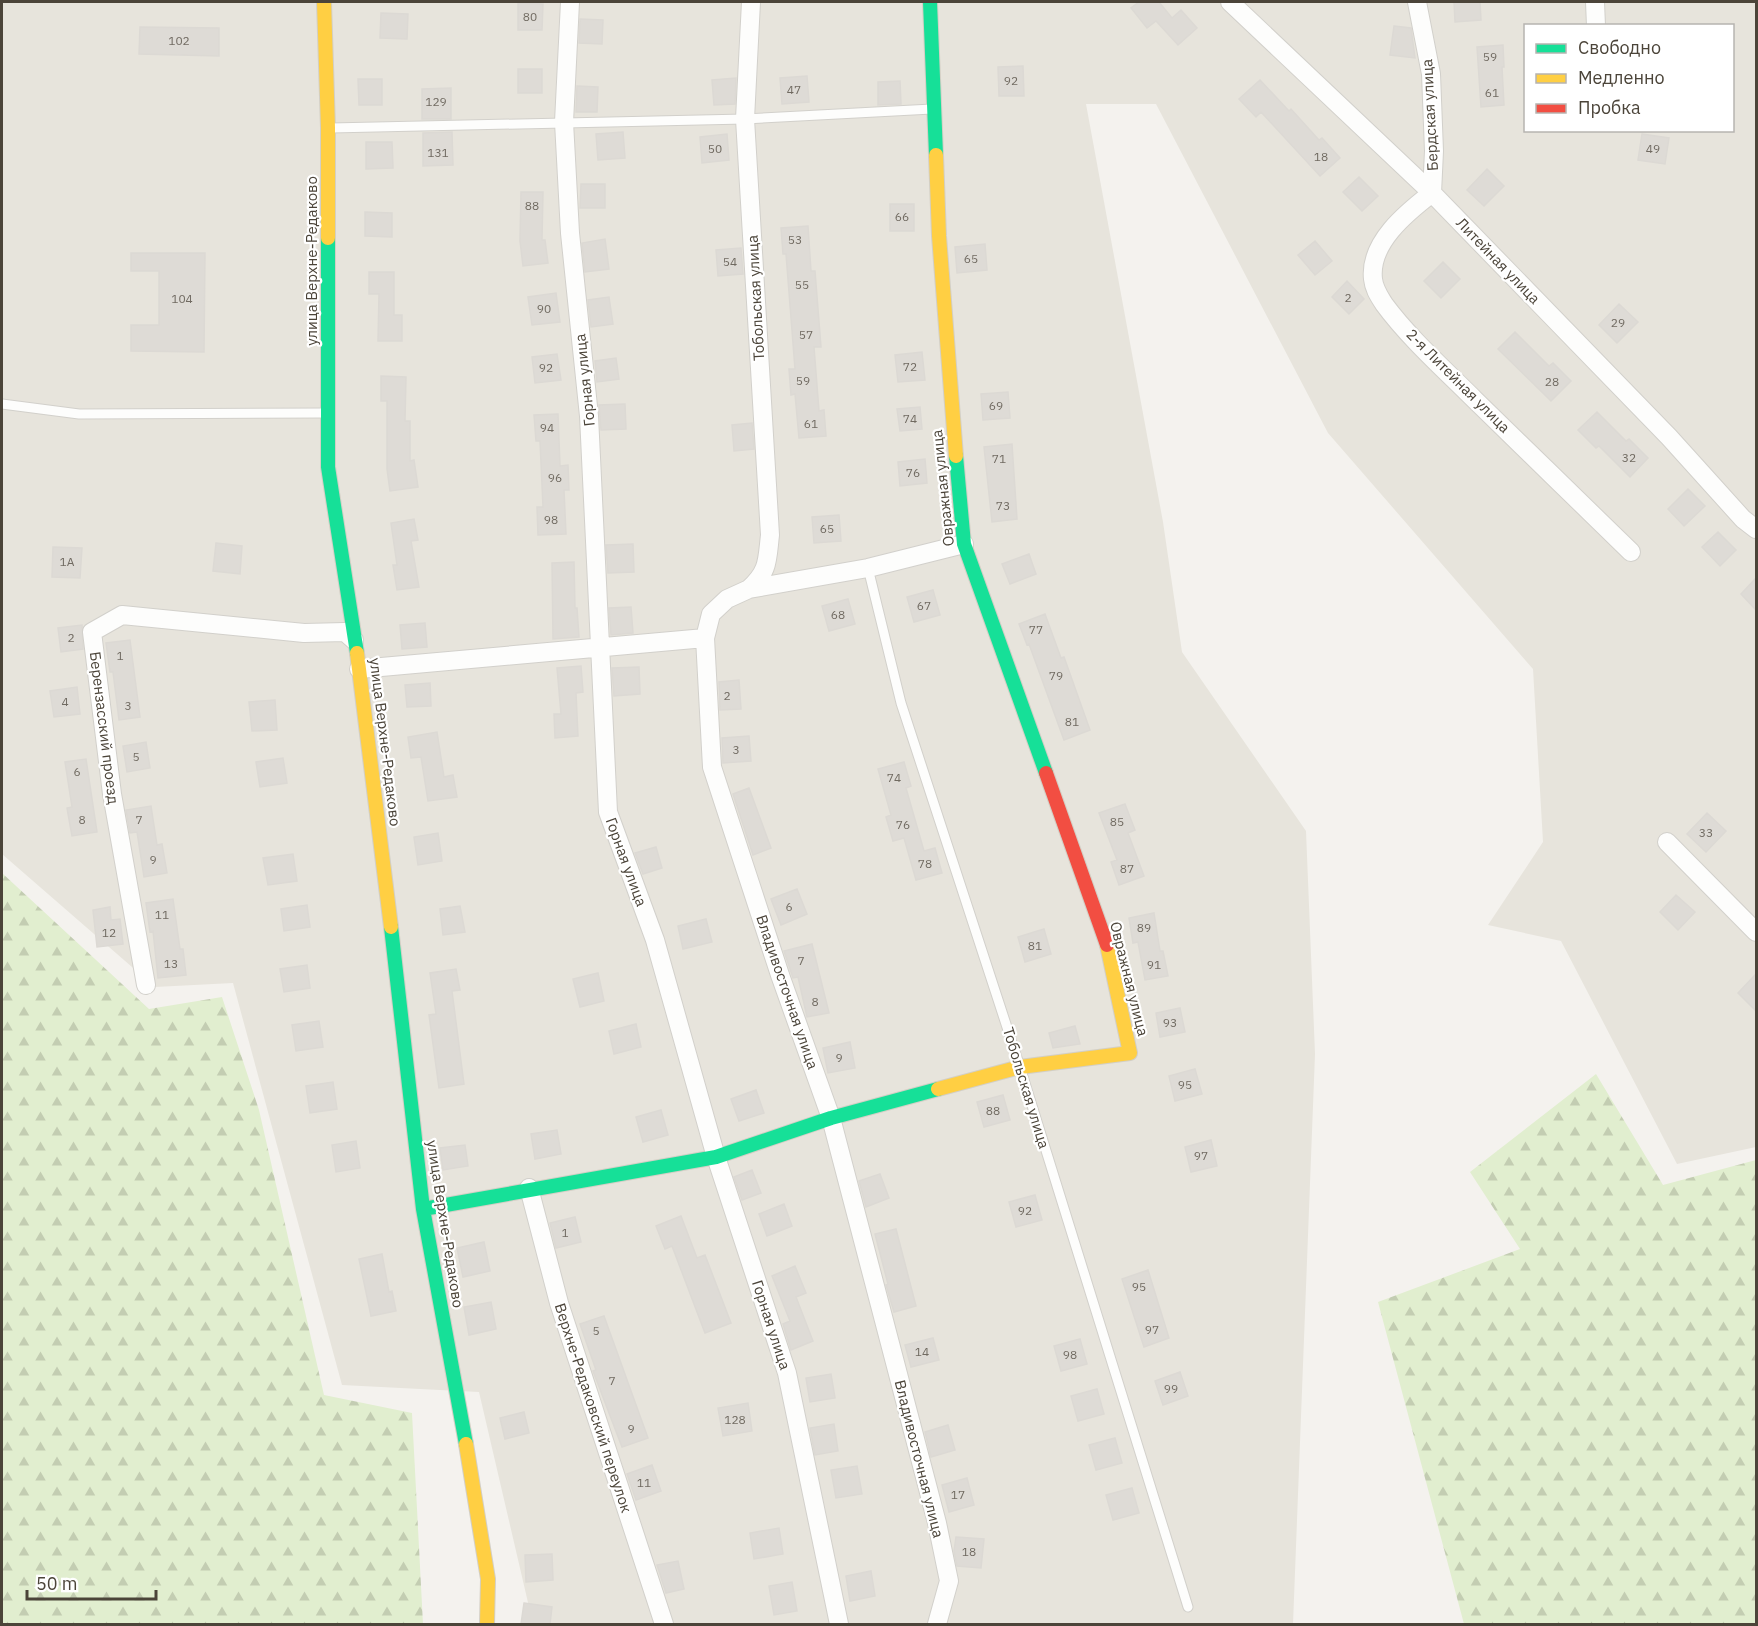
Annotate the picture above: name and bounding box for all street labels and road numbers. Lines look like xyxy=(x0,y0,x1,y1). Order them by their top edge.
street label: Бердская улица xyxy=(1417,59,1442,172)
street label: улица Верхне-Редаково xyxy=(302,176,321,346)
street label: Литейная улица xyxy=(1452,213,1544,308)
street label: Тобольская улица xyxy=(743,235,768,361)
street label: 2-я Литейная улица xyxy=(1402,325,1514,437)
street label: Горная улица xyxy=(570,333,599,427)
street label: Овражная улица xyxy=(927,429,958,547)
street label: Берензасский проезд xyxy=(86,650,123,805)
street label: улица Верхне-Редаково xyxy=(366,657,405,827)
street label: Горная улица xyxy=(602,815,651,909)
street label: Владивосточная улица xyxy=(752,912,823,1072)
street label: Овражная улица xyxy=(1106,920,1153,1038)
street label: Тобольская улица xyxy=(999,1025,1054,1151)
street label: улица Верхне-Редаково xyxy=(423,1139,468,1309)
street label: Горная улица xyxy=(748,1278,795,1372)
street label: Верхне-Редаковский переулок xyxy=(551,1301,636,1515)
street label: Владивосточная улица xyxy=(891,1378,948,1540)

